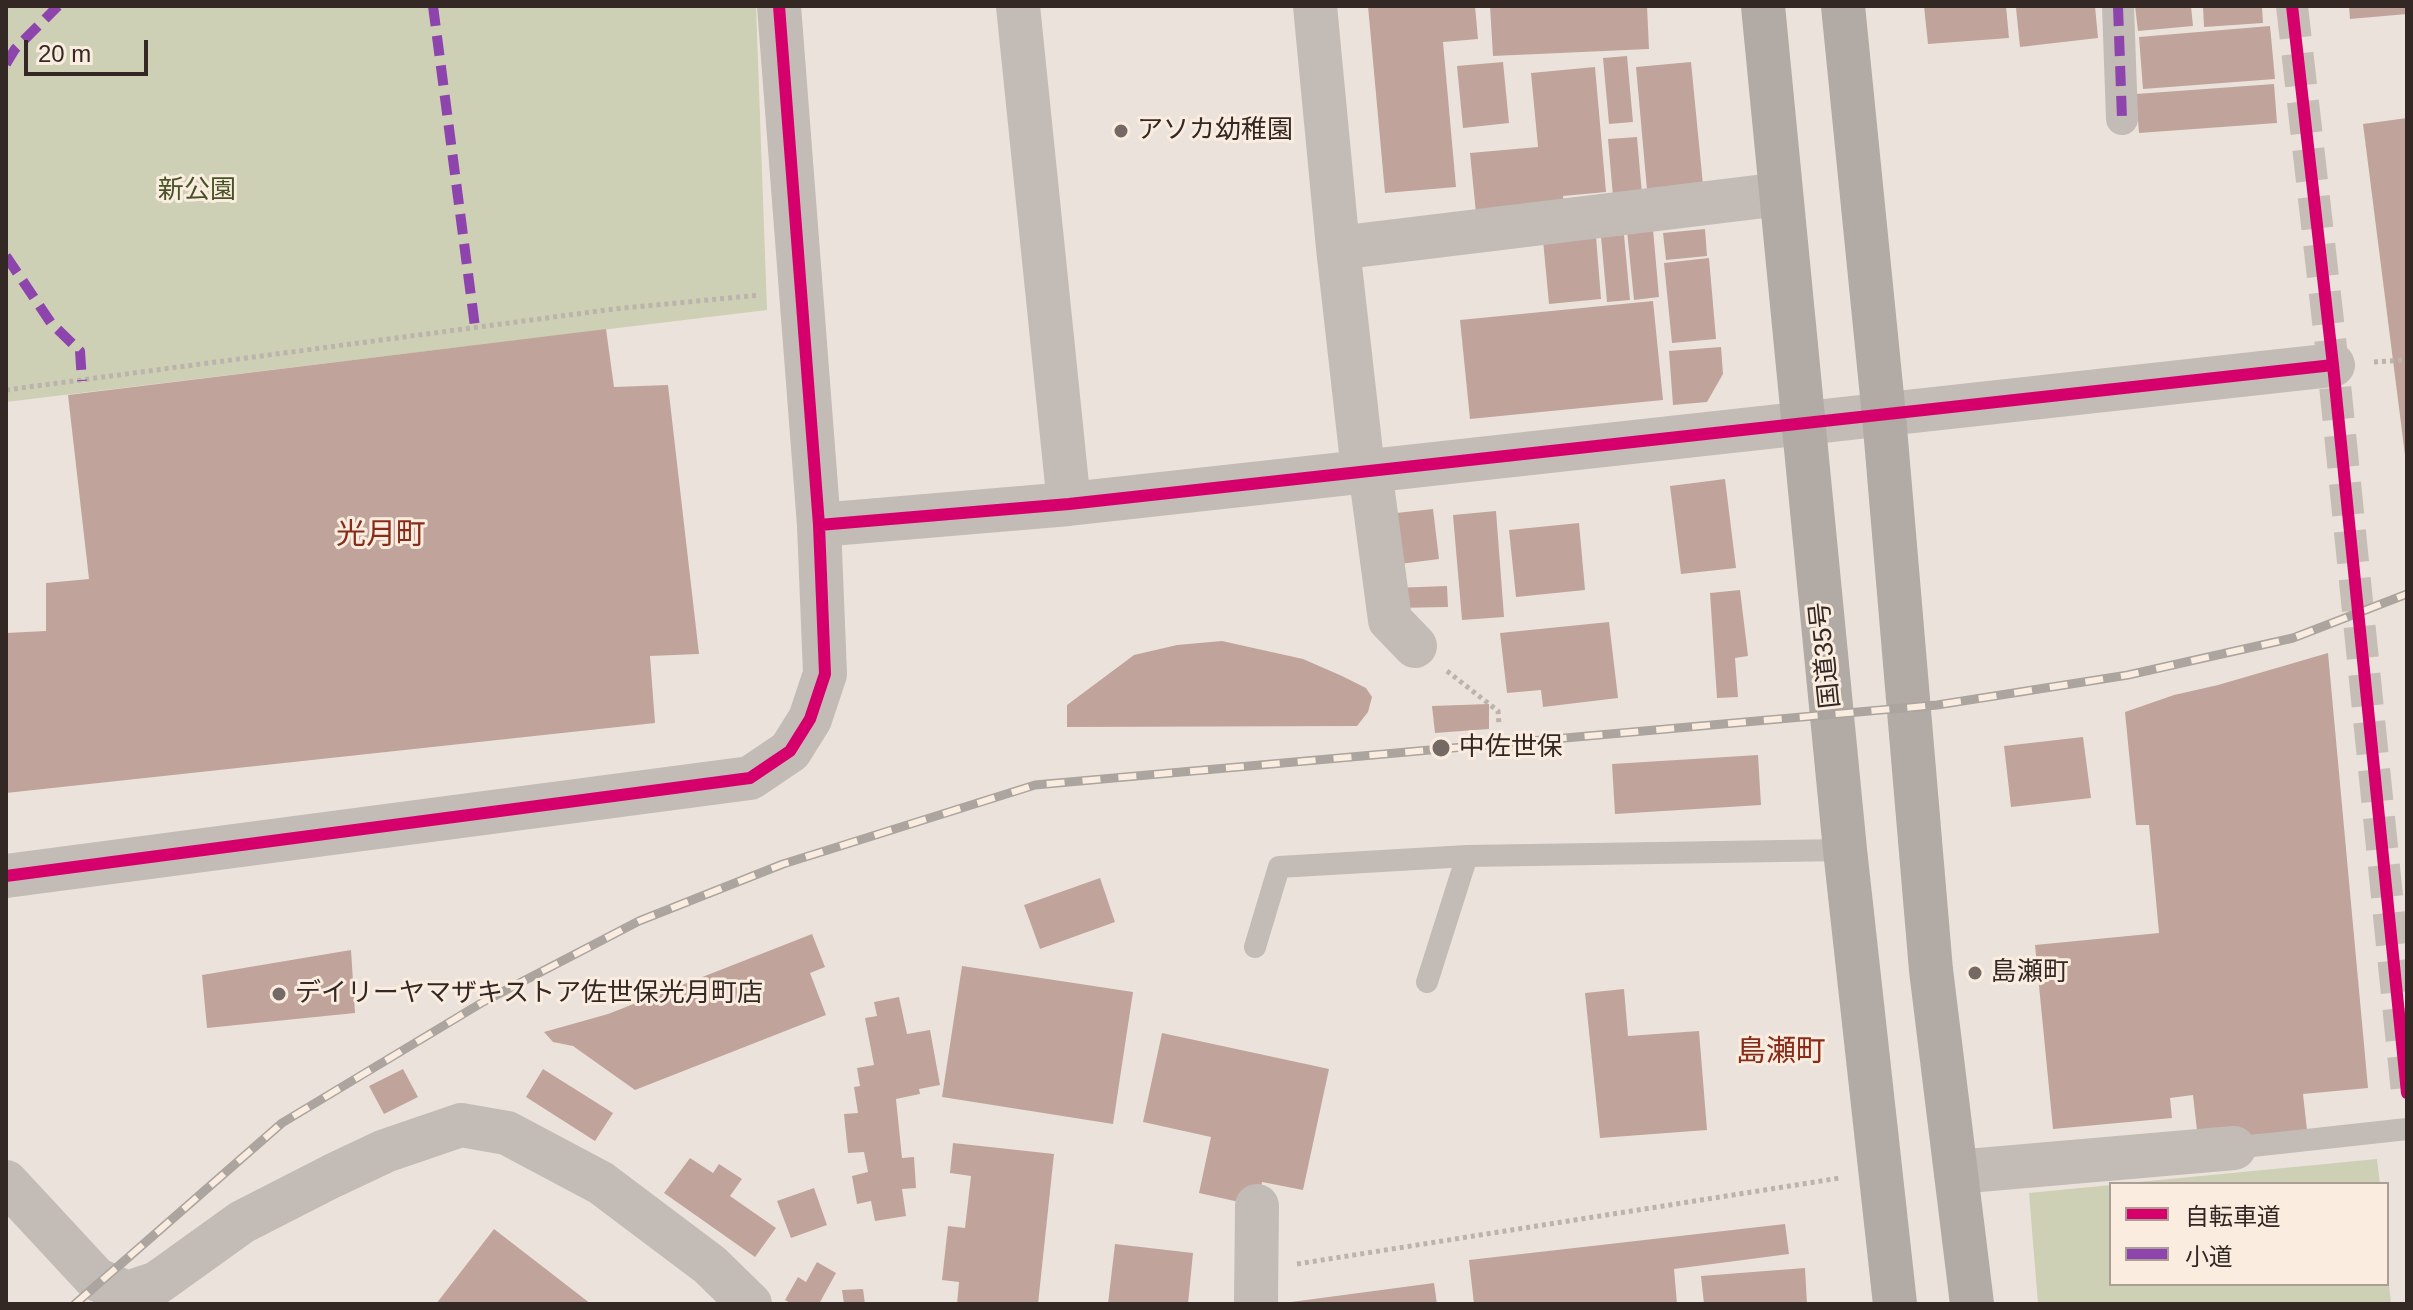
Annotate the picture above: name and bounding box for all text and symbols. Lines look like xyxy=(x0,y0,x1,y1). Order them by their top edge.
scale bar xyxy=(28,24,152,74)
text: 20 m xyxy=(38,40,91,67)
place label: アソカ幼稚園 xyxy=(1137,115,1293,147)
marker: アソカ幼稚園 xyxy=(1112,122,1130,140)
park label: 新公園 xyxy=(158,175,236,207)
district label: 光月町 xyxy=(336,518,426,554)
street label: 国道35号 xyxy=(1805,600,1847,710)
place label: 中佐世保 xyxy=(1459,732,1563,764)
marker: 中佐世保 xyxy=(1430,737,1452,759)
place label: 島瀬町 xyxy=(1991,957,2069,989)
marker: 島瀬町 xyxy=(1966,964,1984,982)
place label: デイリーヤマザキストア佐世保光月町店 xyxy=(295,978,763,1010)
marker: デイリーヤマザキストア佐世保光月町店 xyxy=(270,985,288,1003)
district label: 島瀬町 xyxy=(1736,1035,1826,1071)
legend xyxy=(2109,1182,2389,1286)
text: 自転車道 xyxy=(2185,1203,2281,1230)
text: 小道 xyxy=(2185,1243,2233,1270)

